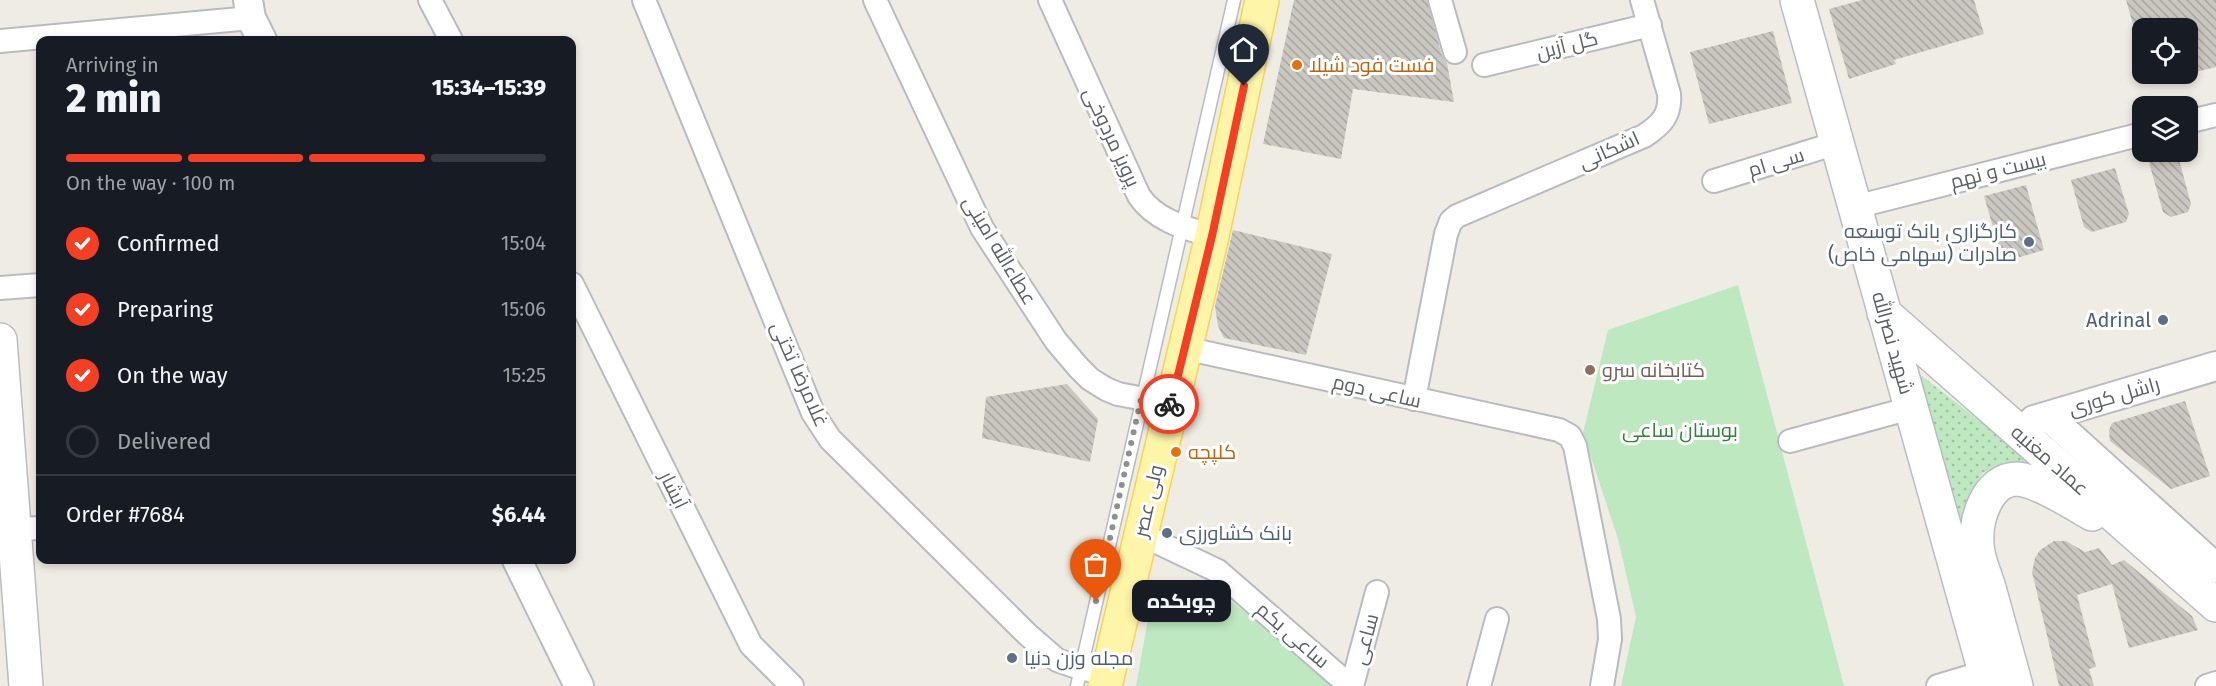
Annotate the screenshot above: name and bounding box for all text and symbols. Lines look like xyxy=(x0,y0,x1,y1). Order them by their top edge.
map controls xyxy=(2132,18,2198,162)
button: locate xyxy=(2132,18,2198,84)
pin xyxy=(1218,24,1269,86)
street label: گل آزین xyxy=(1534,26,1601,65)
icon: home xyxy=(1227,33,1260,66)
text: Arriving in xyxy=(66,53,159,77)
place label: فست فود شیلا xyxy=(1309,53,1434,77)
marker: فست فود شیلا xyxy=(1290,58,1304,72)
text: 15:34–15:39 xyxy=(432,74,546,101)
text: 2 min xyxy=(66,76,162,122)
street label: پرویز مردوخی xyxy=(1078,83,1146,192)
button: layers xyxy=(2132,96,2198,162)
street label: اشکانی xyxy=(1575,126,1644,175)
street label: سی ام xyxy=(1745,142,1808,184)
street label: بیست و نهم xyxy=(1948,147,2049,195)
text: On the way · 100 m xyxy=(66,171,235,195)
street label: عطاءالله امینی xyxy=(957,191,1043,309)
place label: کارگزاری بانک توسعه صادرات (سهامی خاص) xyxy=(1828,219,2017,267)
icon: check xyxy=(66,227,99,260)
text: Confirmed xyxy=(117,230,220,257)
text: 15:04 xyxy=(501,231,546,255)
marker: کارگزاری بانک توسعه صادرات (سهامی خاص) xyxy=(2022,235,2036,249)
street label: شهید نصرالله xyxy=(1866,289,1920,397)
icon: check xyxy=(66,293,99,326)
text: Preparing xyxy=(117,296,213,323)
text: 15:06 xyxy=(501,297,546,321)
place label: Adrinal xyxy=(2086,308,2151,332)
marker: Adrinal xyxy=(2156,313,2170,327)
street label: غلامرضا تختی xyxy=(765,318,834,431)
place label: کتابخانه سرو xyxy=(1602,358,1705,382)
icon: check xyxy=(66,359,99,392)
text: On the way xyxy=(117,362,228,389)
text: 15:25 xyxy=(503,363,546,387)
marker: کتابخانه سرو xyxy=(1583,363,1597,377)
street label: ساعی دوم xyxy=(1330,369,1424,415)
street label: راشل کوری xyxy=(2066,372,2163,421)
courier xyxy=(1139,374,1199,434)
icon: bike xyxy=(1153,388,1186,421)
park label: بوستان ساعی xyxy=(1622,418,1738,443)
street label: عماد مغنیه xyxy=(2006,420,2094,500)
text: Delivered xyxy=(117,428,212,455)
place label: کلپچه xyxy=(1188,440,1236,465)
marker: کلپچه xyxy=(1169,445,1183,459)
street label: ولی عصر xyxy=(1128,462,1169,541)
street label: آبشار xyxy=(654,466,694,513)
text: Order #7684 xyxy=(66,501,185,528)
text: $6.44 xyxy=(492,501,546,528)
place label: بانک کشاورزی xyxy=(1179,521,1292,546)
marker: بانک کشاورزی xyxy=(1160,526,1174,540)
pin xyxy=(1070,539,1121,601)
icon: bag xyxy=(1079,548,1112,581)
callout: چوبکده xyxy=(1132,580,1231,622)
text: چوبکده xyxy=(1147,589,1216,613)
street label: ساعی یکم xyxy=(1250,597,1334,675)
street label: ساعی xyxy=(1347,611,1384,667)
place label: مجله وزن دنیا xyxy=(1024,646,1133,671)
marker: مجله وزن دنیا xyxy=(1005,651,1019,665)

